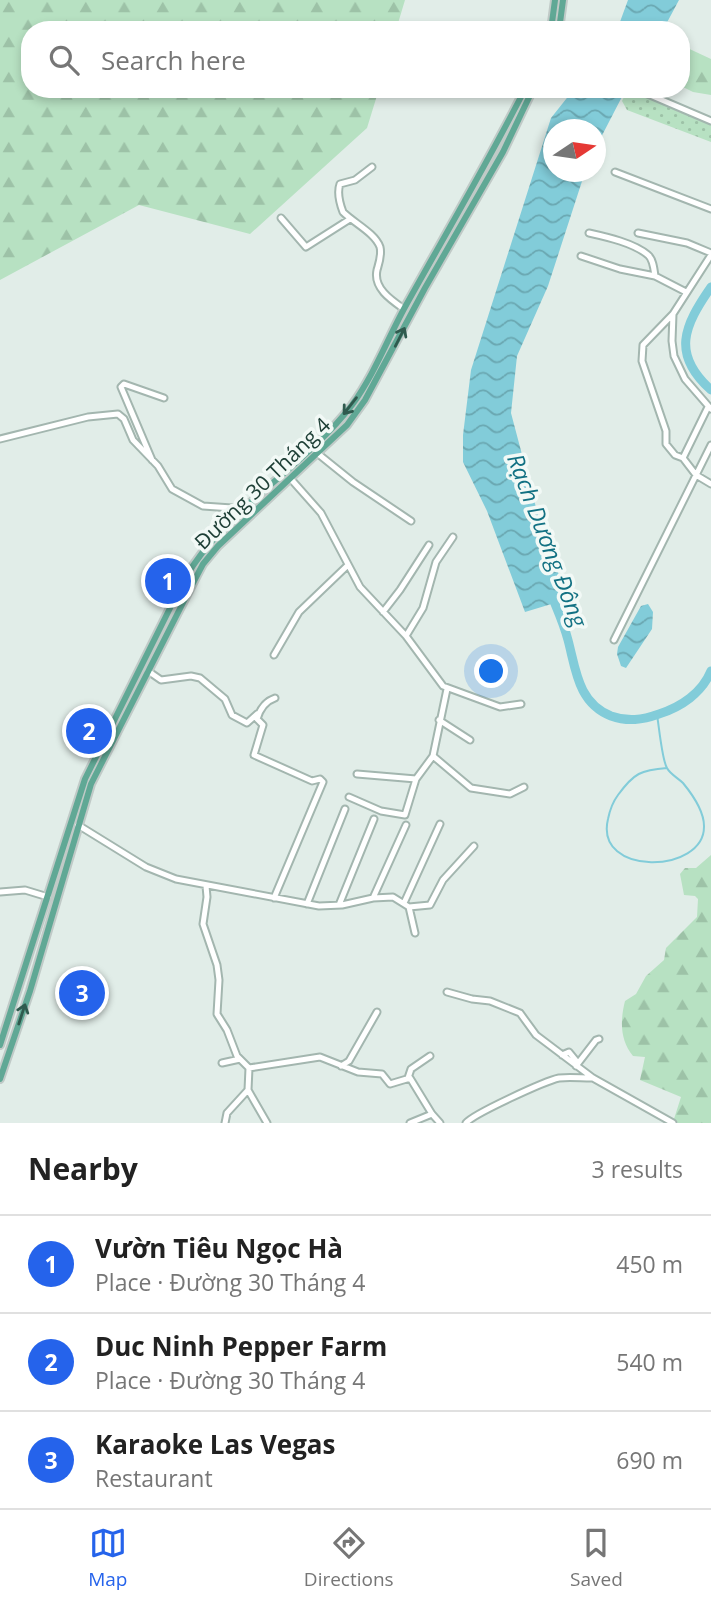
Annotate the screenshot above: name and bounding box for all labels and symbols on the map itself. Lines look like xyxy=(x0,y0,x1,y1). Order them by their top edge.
north arrow xyxy=(543,119,606,182)
one-way arrow xyxy=(393,327,407,348)
one-way arrow xyxy=(342,396,357,415)
street label: Đường 30 Tháng 4 xyxy=(188,411,336,555)
water label: Rạch Dương Đông xyxy=(500,449,596,632)
pin: 1 xyxy=(145,555,191,607)
your location xyxy=(474,654,508,688)
pin: 2 xyxy=(66,705,112,757)
pin: 3 xyxy=(59,967,105,1019)
one-way arrow xyxy=(17,1004,29,1026)

